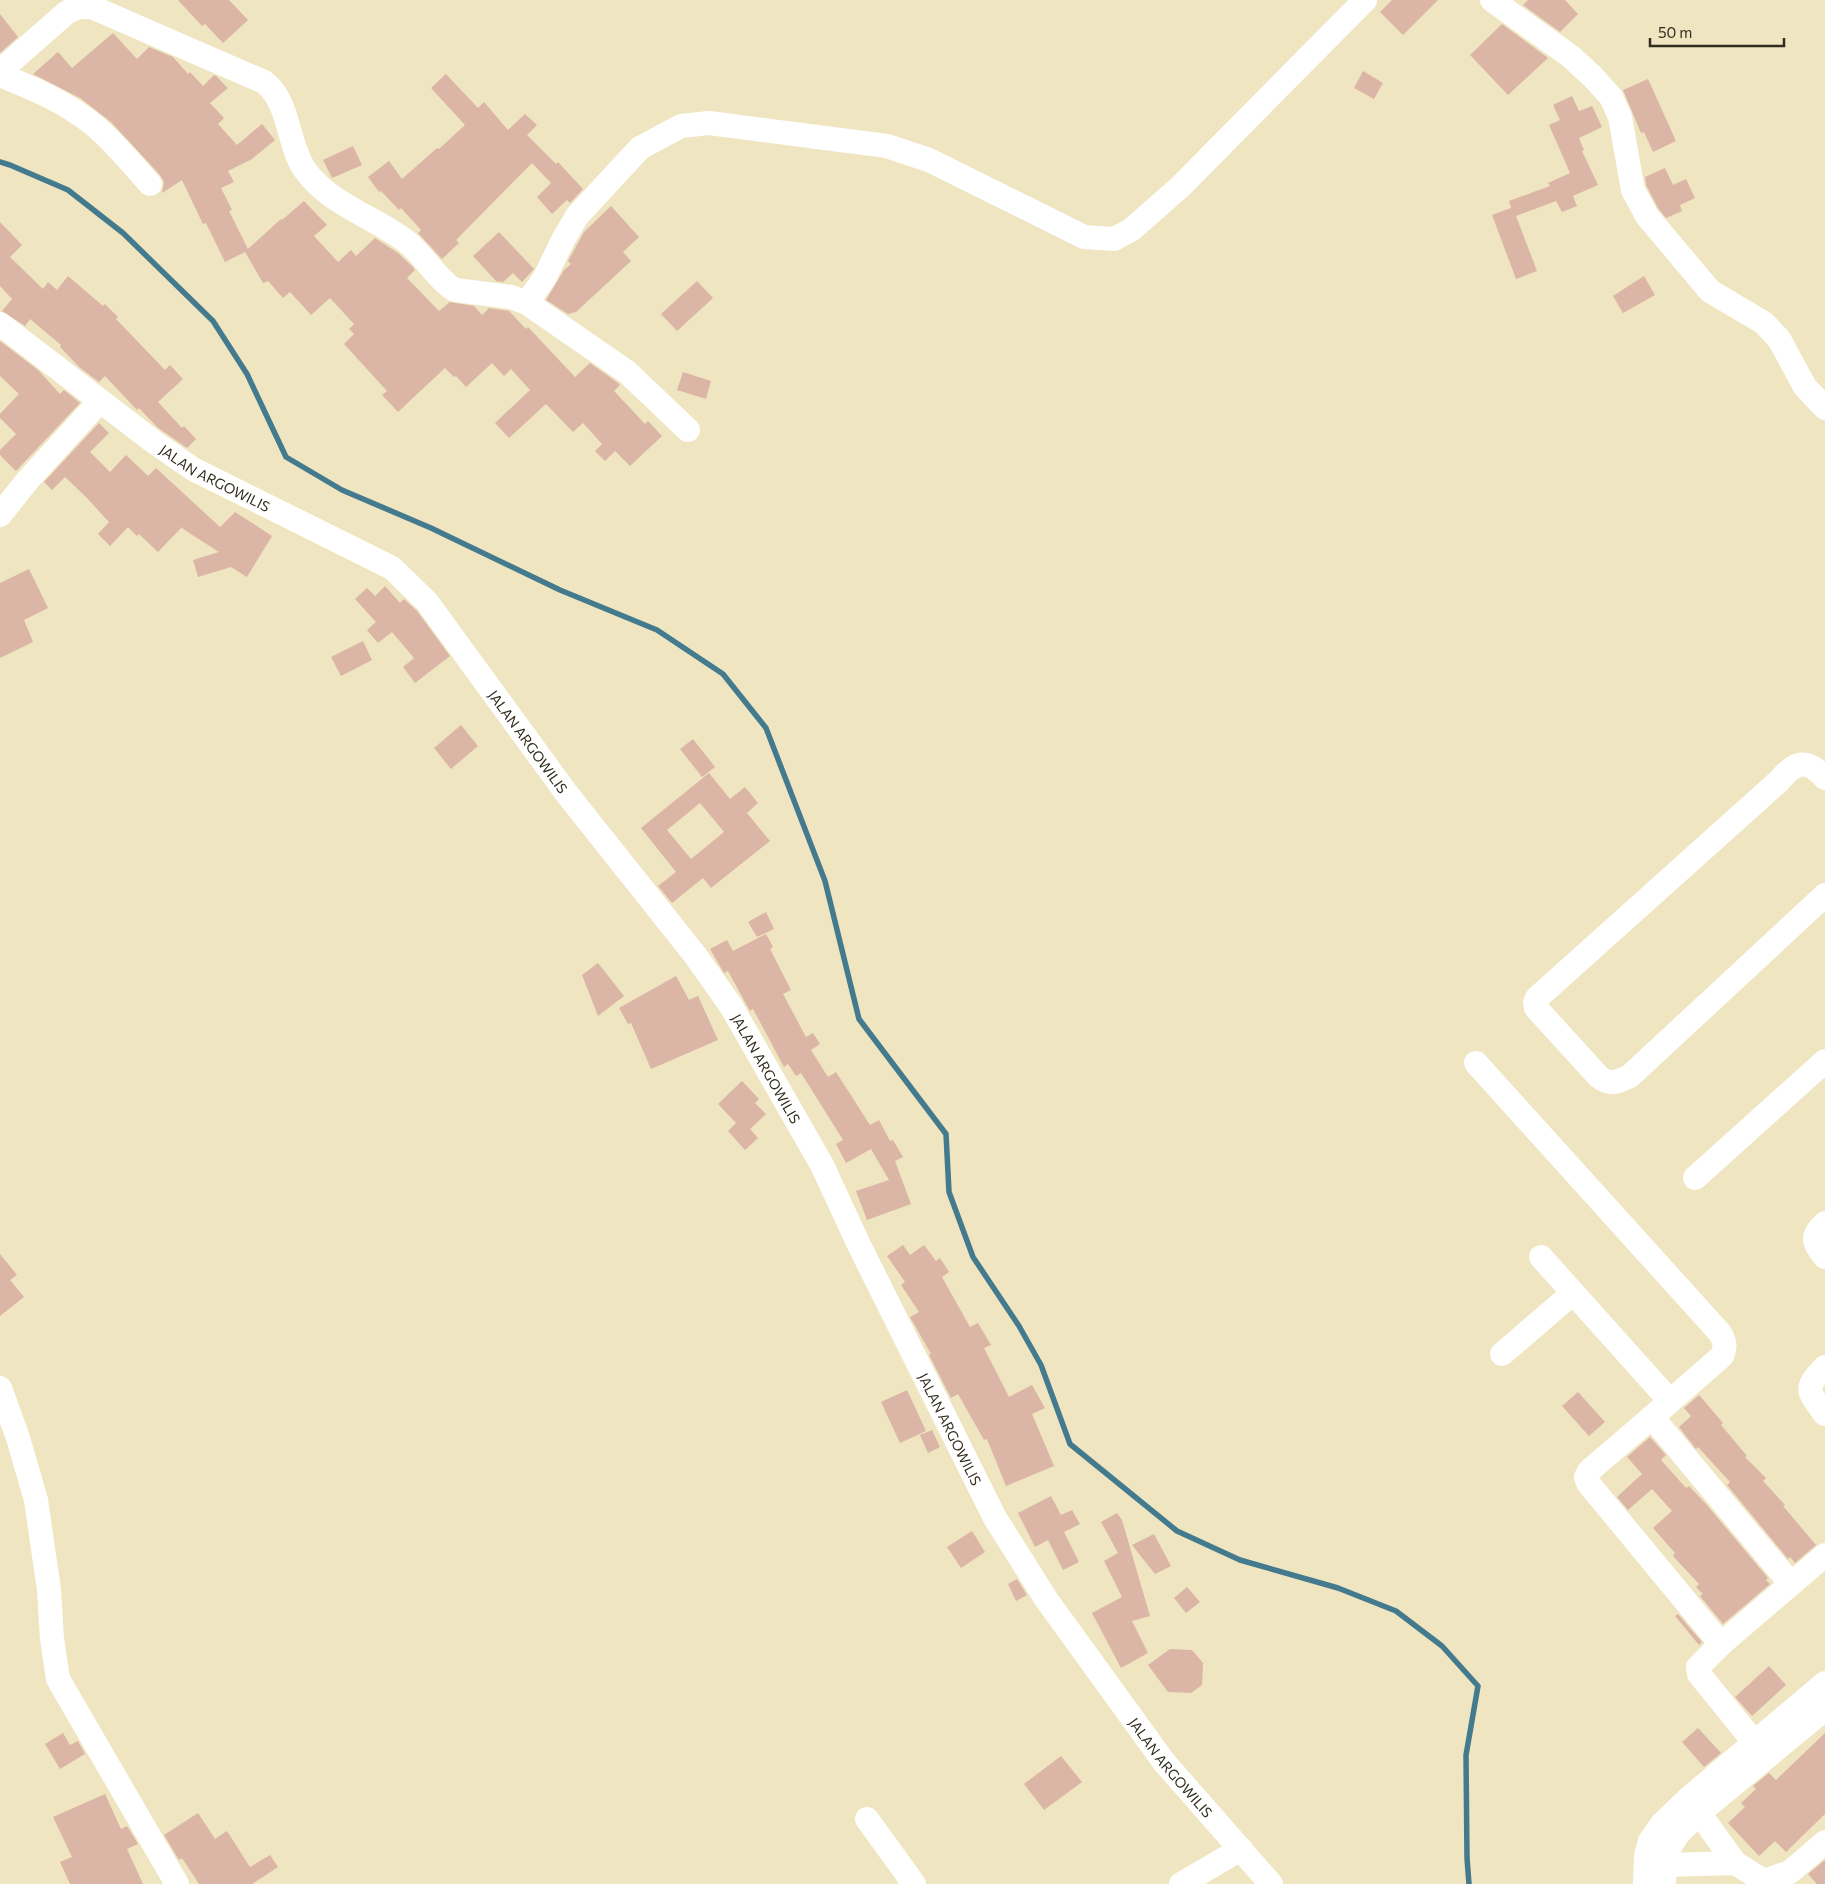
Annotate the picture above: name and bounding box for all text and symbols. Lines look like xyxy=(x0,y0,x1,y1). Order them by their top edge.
scale bar xyxy=(1650,15,1784,47)
text: 50 m xyxy=(1658,23,1692,41)
street label: JALAN ARGOWILIS xyxy=(157,440,273,515)
street label: JALAN ARGOWILIS xyxy=(485,687,572,796)
street label: JALAN ARGOWILIS xyxy=(729,1011,805,1126)
street label: JALAN ARGOWILIS xyxy=(916,1370,986,1488)
street label: JALAN ARGOWILIS xyxy=(1126,1714,1217,1820)

